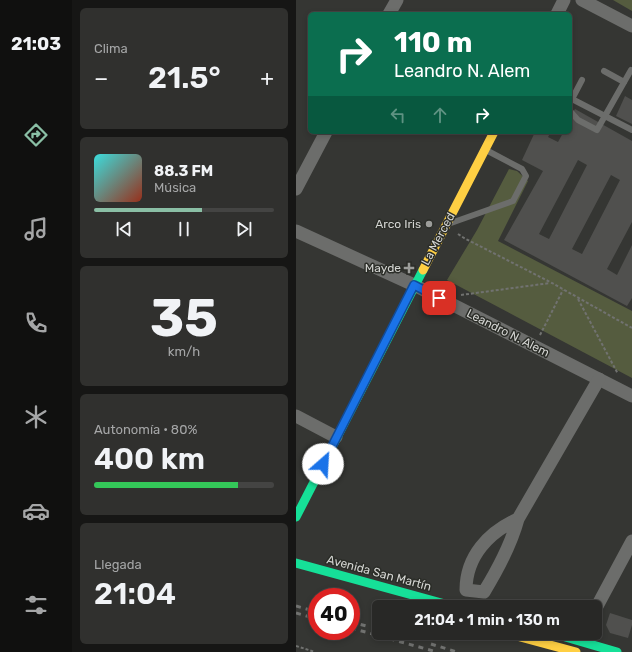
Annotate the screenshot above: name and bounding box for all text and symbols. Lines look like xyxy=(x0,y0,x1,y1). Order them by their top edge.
text: 110 m xyxy=(394,26,472,59)
icon: right xyxy=(328,28,380,80)
text: 21:03 xyxy=(11,33,61,55)
text: Clima xyxy=(94,41,128,56)
text: 21.5° xyxy=(148,60,221,96)
text: Leandro N. Alem xyxy=(394,60,530,82)
text: − xyxy=(94,65,108,92)
text: + xyxy=(260,65,274,92)
icon: left xyxy=(387,104,409,126)
icon: ahead xyxy=(429,104,451,126)
icon: right xyxy=(471,104,493,126)
icon: directions xyxy=(22,121,50,149)
text: 88.3 FM xyxy=(154,162,213,180)
text: Música xyxy=(154,180,196,195)
street label: La Merced xyxy=(418,210,458,268)
icon: music xyxy=(22,215,50,243)
place label: Arco Iris xyxy=(375,217,421,231)
icon: previous xyxy=(113,218,135,240)
icon: pause xyxy=(173,218,195,240)
icon: next xyxy=(233,218,255,240)
marker: Arco Iris xyxy=(424,219,434,229)
place label: Mayde xyxy=(365,261,401,275)
marker: Mayde xyxy=(404,263,414,273)
pin xyxy=(422,281,456,315)
text: 35 xyxy=(150,287,218,349)
icon: arrive xyxy=(428,287,450,309)
street label: Leandro N. Alem xyxy=(464,306,552,360)
icon: phone xyxy=(22,309,50,337)
text: km/h xyxy=(168,344,200,359)
icon: climate xyxy=(22,403,50,431)
text: Autonomía · 80% xyxy=(94,422,197,437)
text: 400 km xyxy=(94,441,205,477)
position arrow xyxy=(302,443,344,485)
icon: car xyxy=(22,497,50,525)
street label: Avenida San Martín xyxy=(325,552,433,594)
text: Llegada xyxy=(94,557,142,572)
text: 21:04 xyxy=(94,576,176,612)
speed limit sign: 40 xyxy=(308,588,360,640)
icon: filters xyxy=(22,591,50,619)
text: 21:04 · 1 min · 130 m xyxy=(414,611,560,629)

